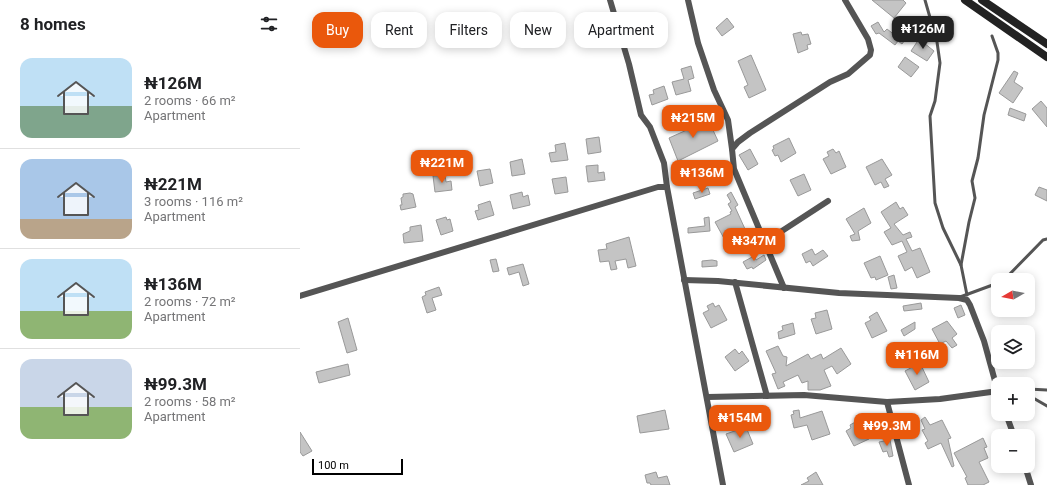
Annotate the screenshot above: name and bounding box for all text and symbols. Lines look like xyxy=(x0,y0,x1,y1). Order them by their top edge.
chip: Buy xyxy=(312,12,363,48)
chip: Rent xyxy=(371,12,427,48)
chip: Filters xyxy=(435,12,502,48)
chip: New xyxy=(510,12,566,48)
chip: Apartment xyxy=(574,12,668,48)
icon: filters xyxy=(258,13,280,35)
text: 8 homes xyxy=(20,14,86,34)
pin: ₦126M xyxy=(895,16,951,50)
text: ₦126M xyxy=(901,21,945,36)
text: ₦126M xyxy=(144,73,202,93)
icon: home xyxy=(52,74,100,122)
text: 2 rooms · 66 m² xyxy=(144,93,236,108)
pin: ₦215M xyxy=(665,105,721,139)
text: Apartment xyxy=(144,108,206,123)
text: ₦215M xyxy=(671,110,715,125)
pin: ₦221M xyxy=(414,150,470,184)
text: ₦221M xyxy=(420,155,464,170)
pin: ₦136M xyxy=(674,160,730,194)
text: ₦136M xyxy=(680,165,724,180)
text: ₦221M xyxy=(144,174,202,194)
icon: home xyxy=(52,175,100,223)
text: 3 rooms · 116 m² xyxy=(144,194,243,209)
text: Apartment xyxy=(144,209,206,224)
pin: ₦347M xyxy=(726,228,782,262)
text: ₦347M xyxy=(732,233,776,248)
north arrow xyxy=(991,273,1035,317)
map controls xyxy=(991,273,1035,473)
text: ₦136M xyxy=(144,274,202,294)
icon: home xyxy=(52,275,100,323)
text: 2 rooms · 72 m² xyxy=(144,294,236,309)
text: Apartment xyxy=(144,309,206,324)
button: layers xyxy=(991,325,1035,369)
pin: ₦116M xyxy=(889,342,945,376)
text: ₦116M xyxy=(895,347,939,362)
text: ₦99.3M xyxy=(144,374,207,394)
icon: home xyxy=(52,375,100,423)
button: + xyxy=(991,377,1035,421)
text: 2 rooms · 58 m² xyxy=(144,394,236,409)
pin: ₦154M xyxy=(712,405,768,439)
text: Apartment xyxy=(144,409,206,424)
text: ₦154M xyxy=(718,410,762,425)
pin: ₦99.3M xyxy=(854,413,920,447)
text: ₦99.3M xyxy=(863,418,911,433)
button: − xyxy=(991,429,1035,473)
scale bar xyxy=(312,457,403,476)
text: 100 m xyxy=(318,459,349,472)

